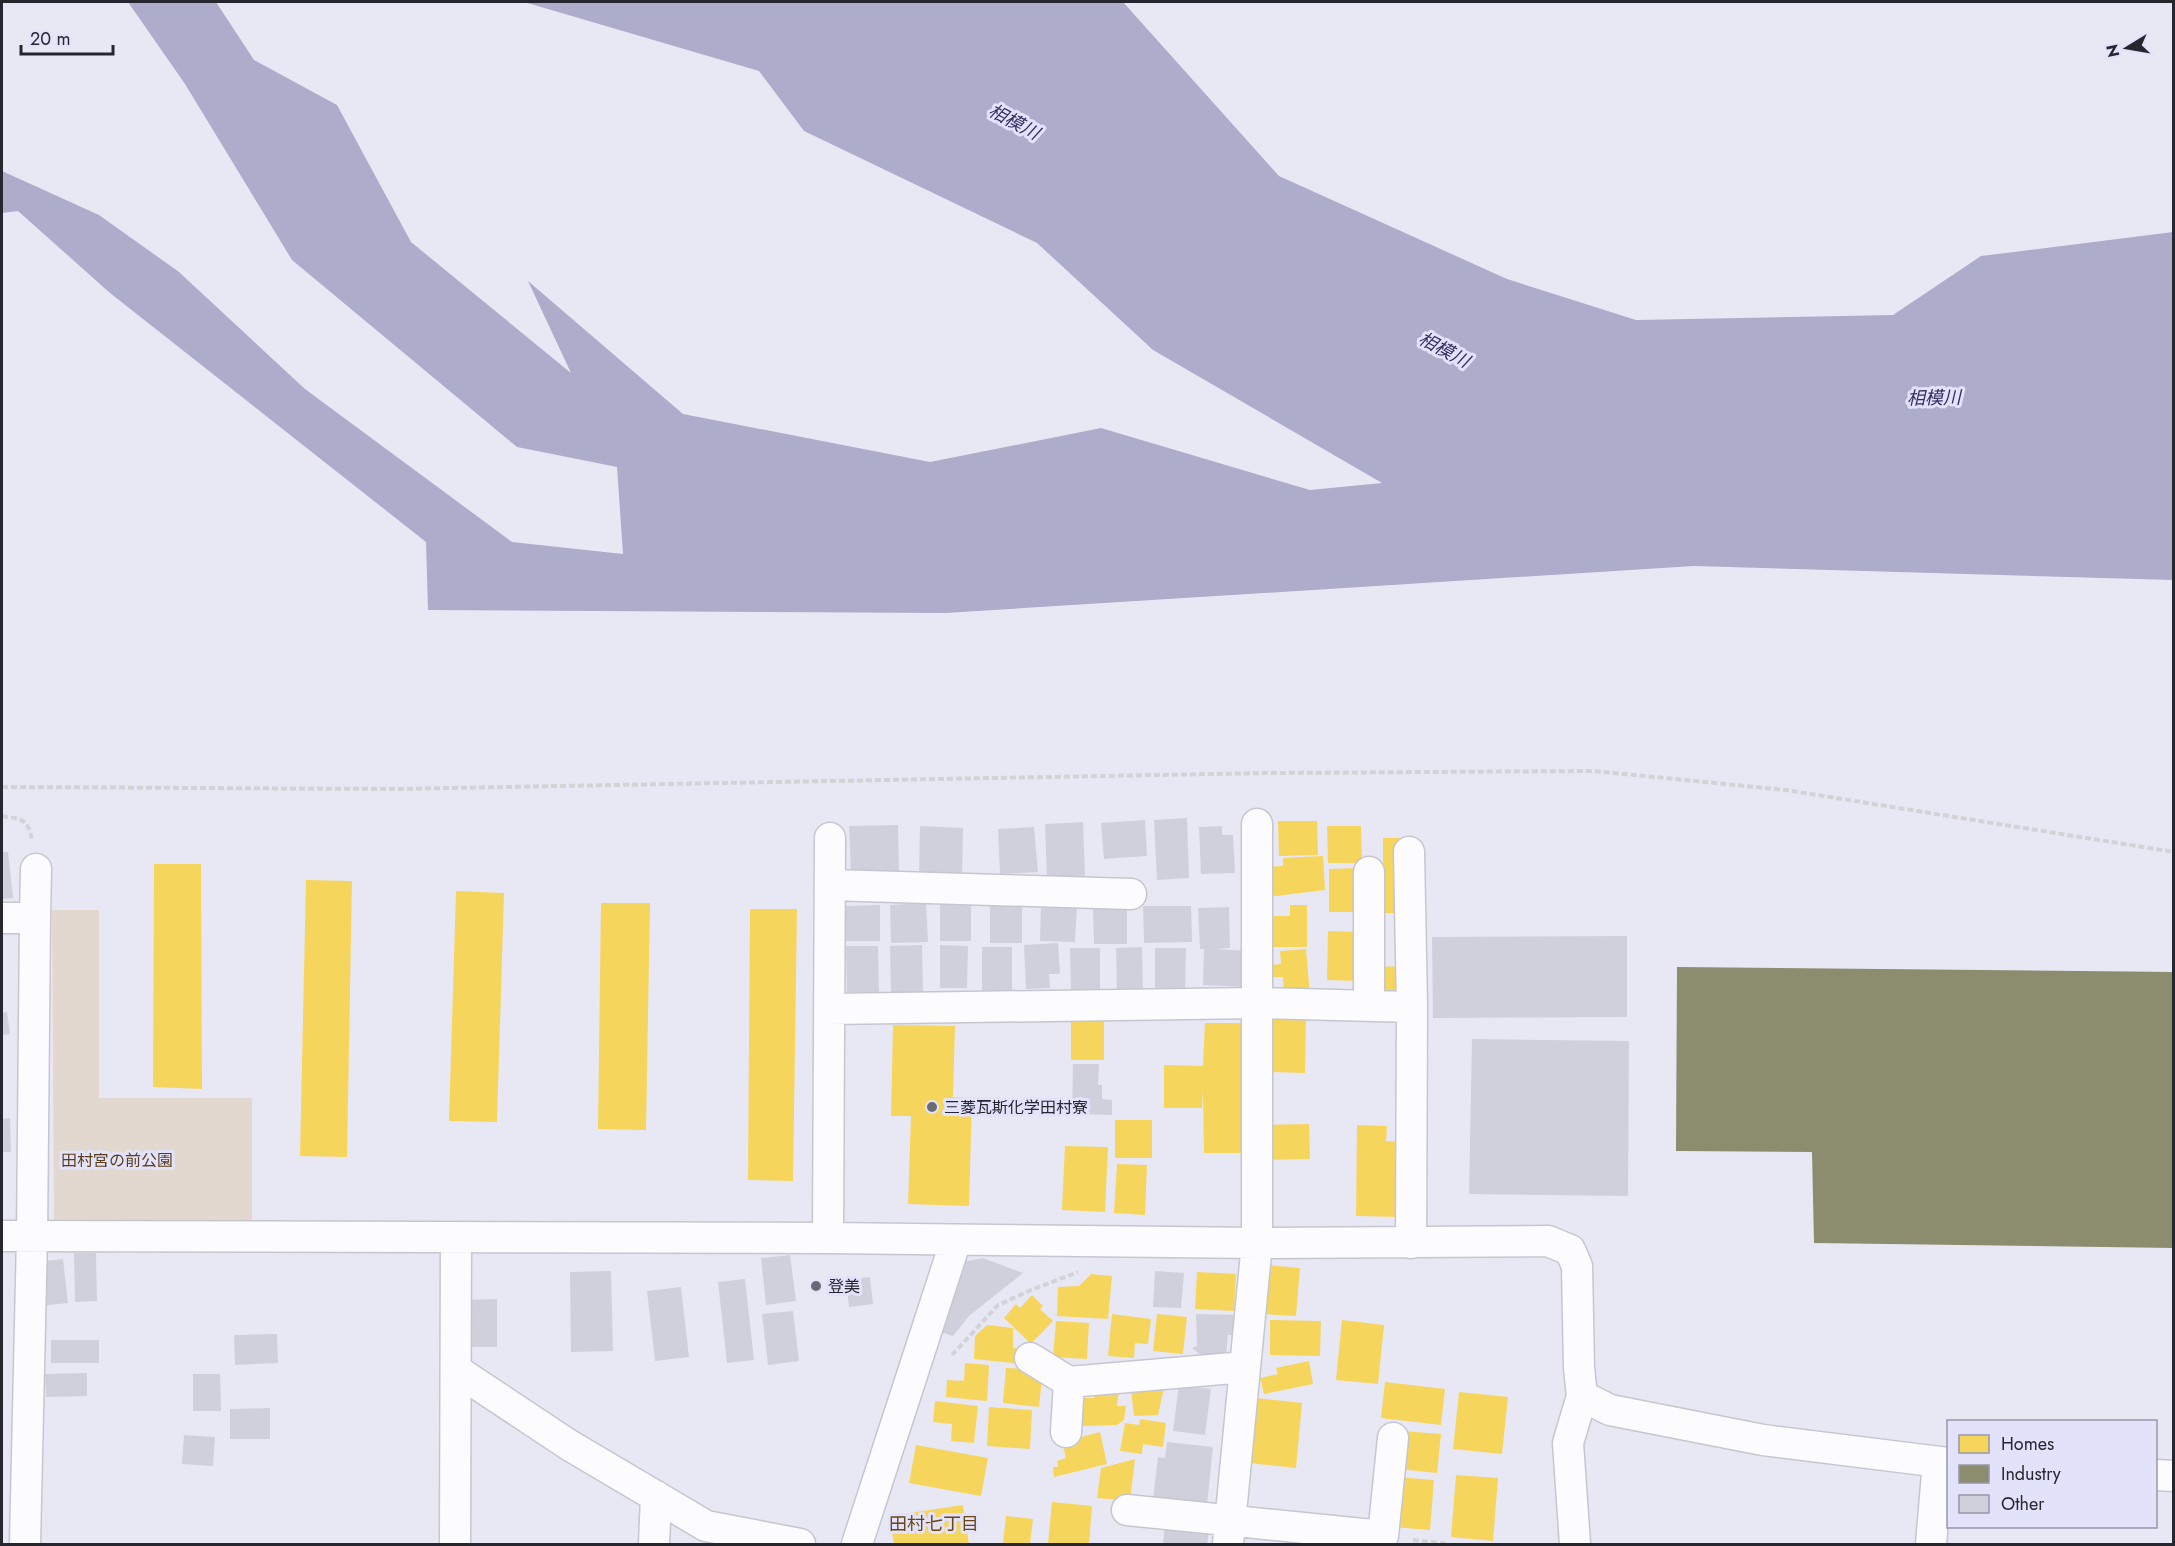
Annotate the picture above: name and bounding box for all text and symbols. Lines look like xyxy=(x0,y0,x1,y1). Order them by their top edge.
scale bar xyxy=(21,18,112,56)
north arrow xyxy=(2097,18,2157,78)
text: 20 m xyxy=(30,26,70,52)
text: N xyxy=(2100,42,2125,59)
water label: 相模川 xyxy=(984,98,1046,147)
water label: 相模川 xyxy=(1414,326,1476,375)
water label: 相模川 xyxy=(1907,384,1963,411)
place label: 三菱瓦斯化学田村寮 xyxy=(944,1096,1088,1119)
marker: 三菱瓦斯化学田村寮 xyxy=(925,1100,939,1114)
park label: 田村宮の前公園 xyxy=(61,1149,173,1172)
place label: 登美 xyxy=(828,1275,860,1298)
marker: 登美 xyxy=(809,1279,823,1293)
legend xyxy=(1947,1420,2157,1528)
text: Homes xyxy=(2001,1431,2054,1457)
text: Industry xyxy=(2001,1461,2061,1487)
text: Other xyxy=(2001,1491,2045,1517)
district label: 田村七丁目 xyxy=(889,1511,979,1537)

